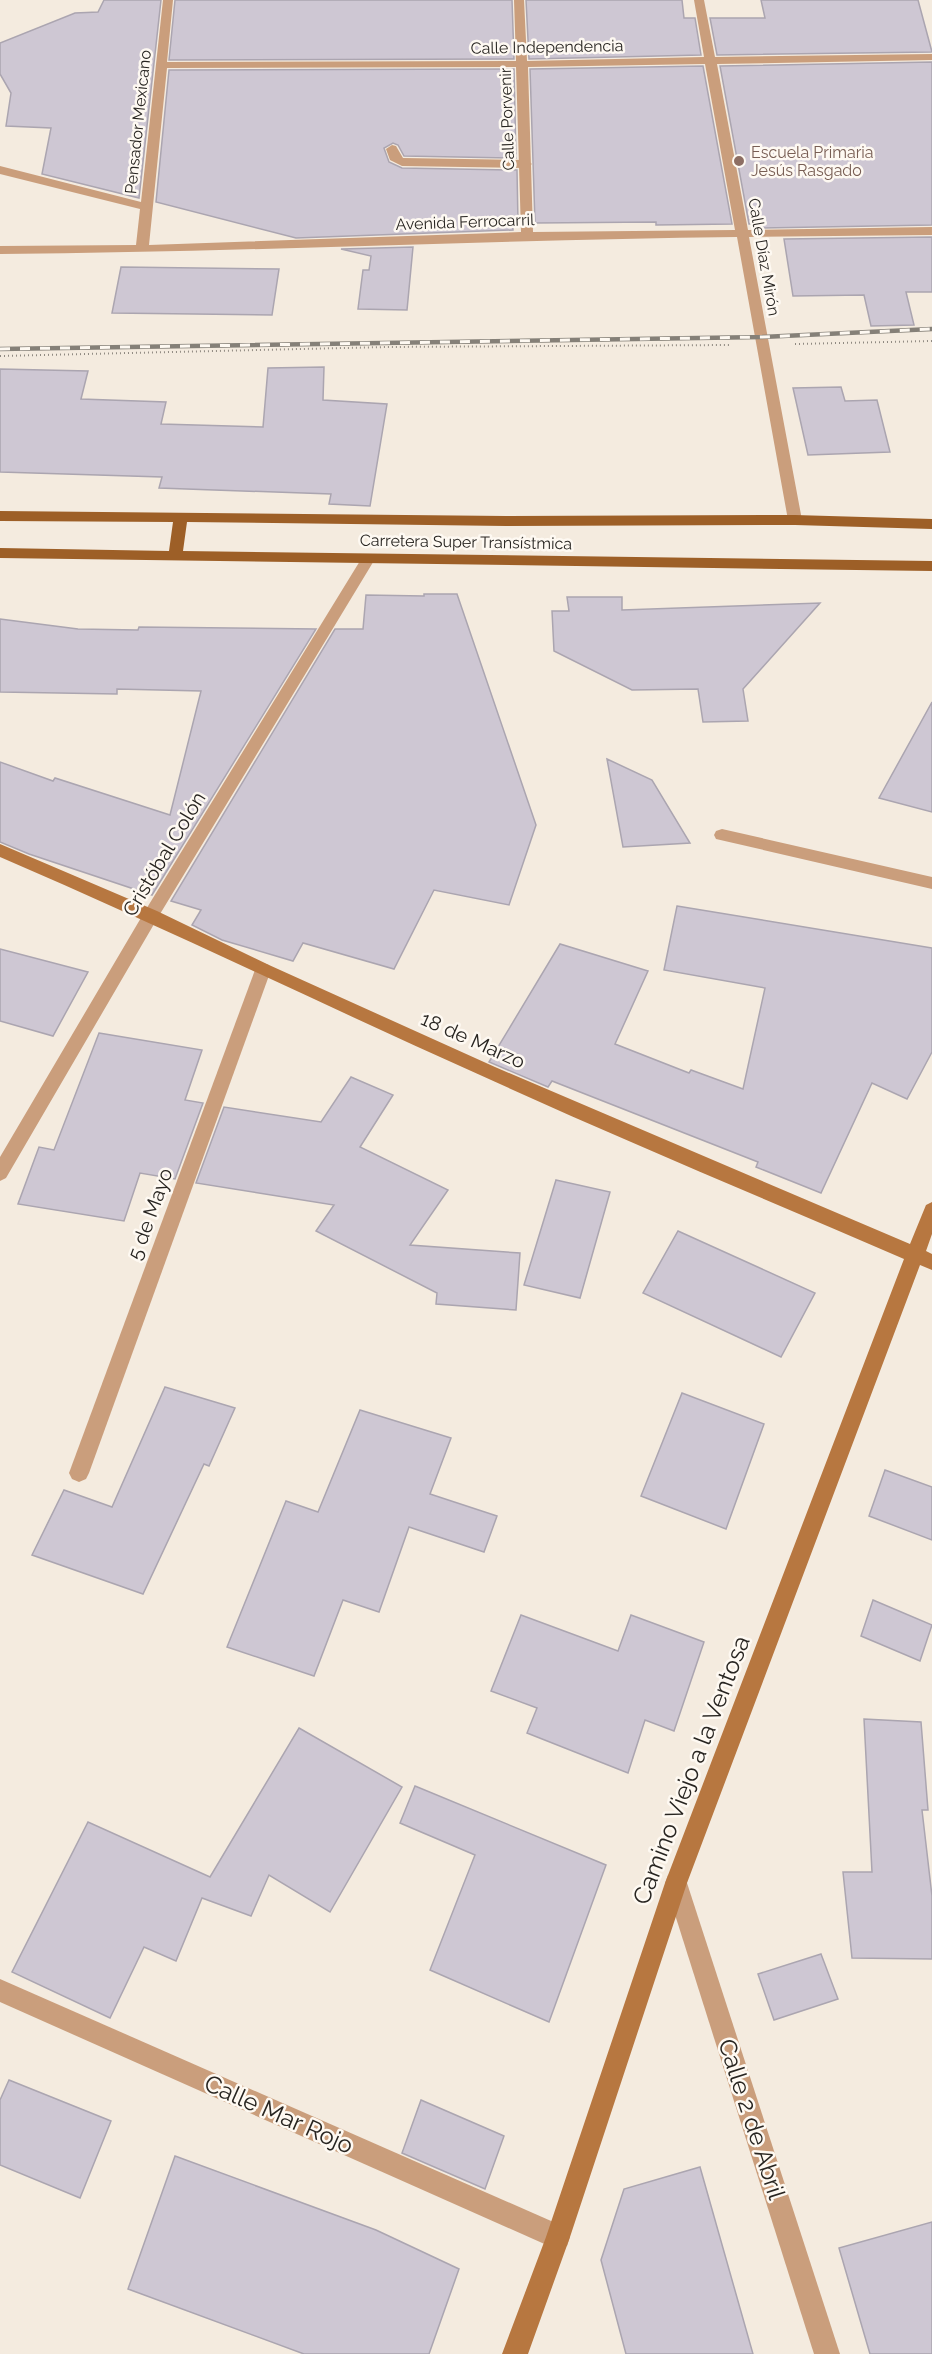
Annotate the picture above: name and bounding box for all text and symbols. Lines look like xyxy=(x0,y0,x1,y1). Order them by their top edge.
street label: Calle Independencia xyxy=(470,36,624,58)
street label: Pensador Mexicano xyxy=(121,49,155,195)
street label: Calle Porvenir xyxy=(496,67,518,171)
place label: Escuela Primaria Jesús Rasgado xyxy=(751,143,874,180)
marker: Escuela Primaria Jesús Rasgado xyxy=(732,154,746,168)
street label: Calle Díaz Mirón xyxy=(744,197,784,317)
street label: Avenida Ferrocarril xyxy=(395,210,535,234)
street label: Carretera Super Transístmica xyxy=(360,531,572,553)
street label: Cristóbal Colón xyxy=(117,787,211,921)
street label: 18 de Marzo xyxy=(417,1006,529,1074)
street label: 5 de Mayo xyxy=(122,1165,178,1263)
street label: Camino Viejo a la Ventosa xyxy=(626,1632,756,1908)
street label: Calle 2 de Abril xyxy=(712,2035,792,2203)
street label: Calle Mar Rojo xyxy=(200,2068,358,2160)

